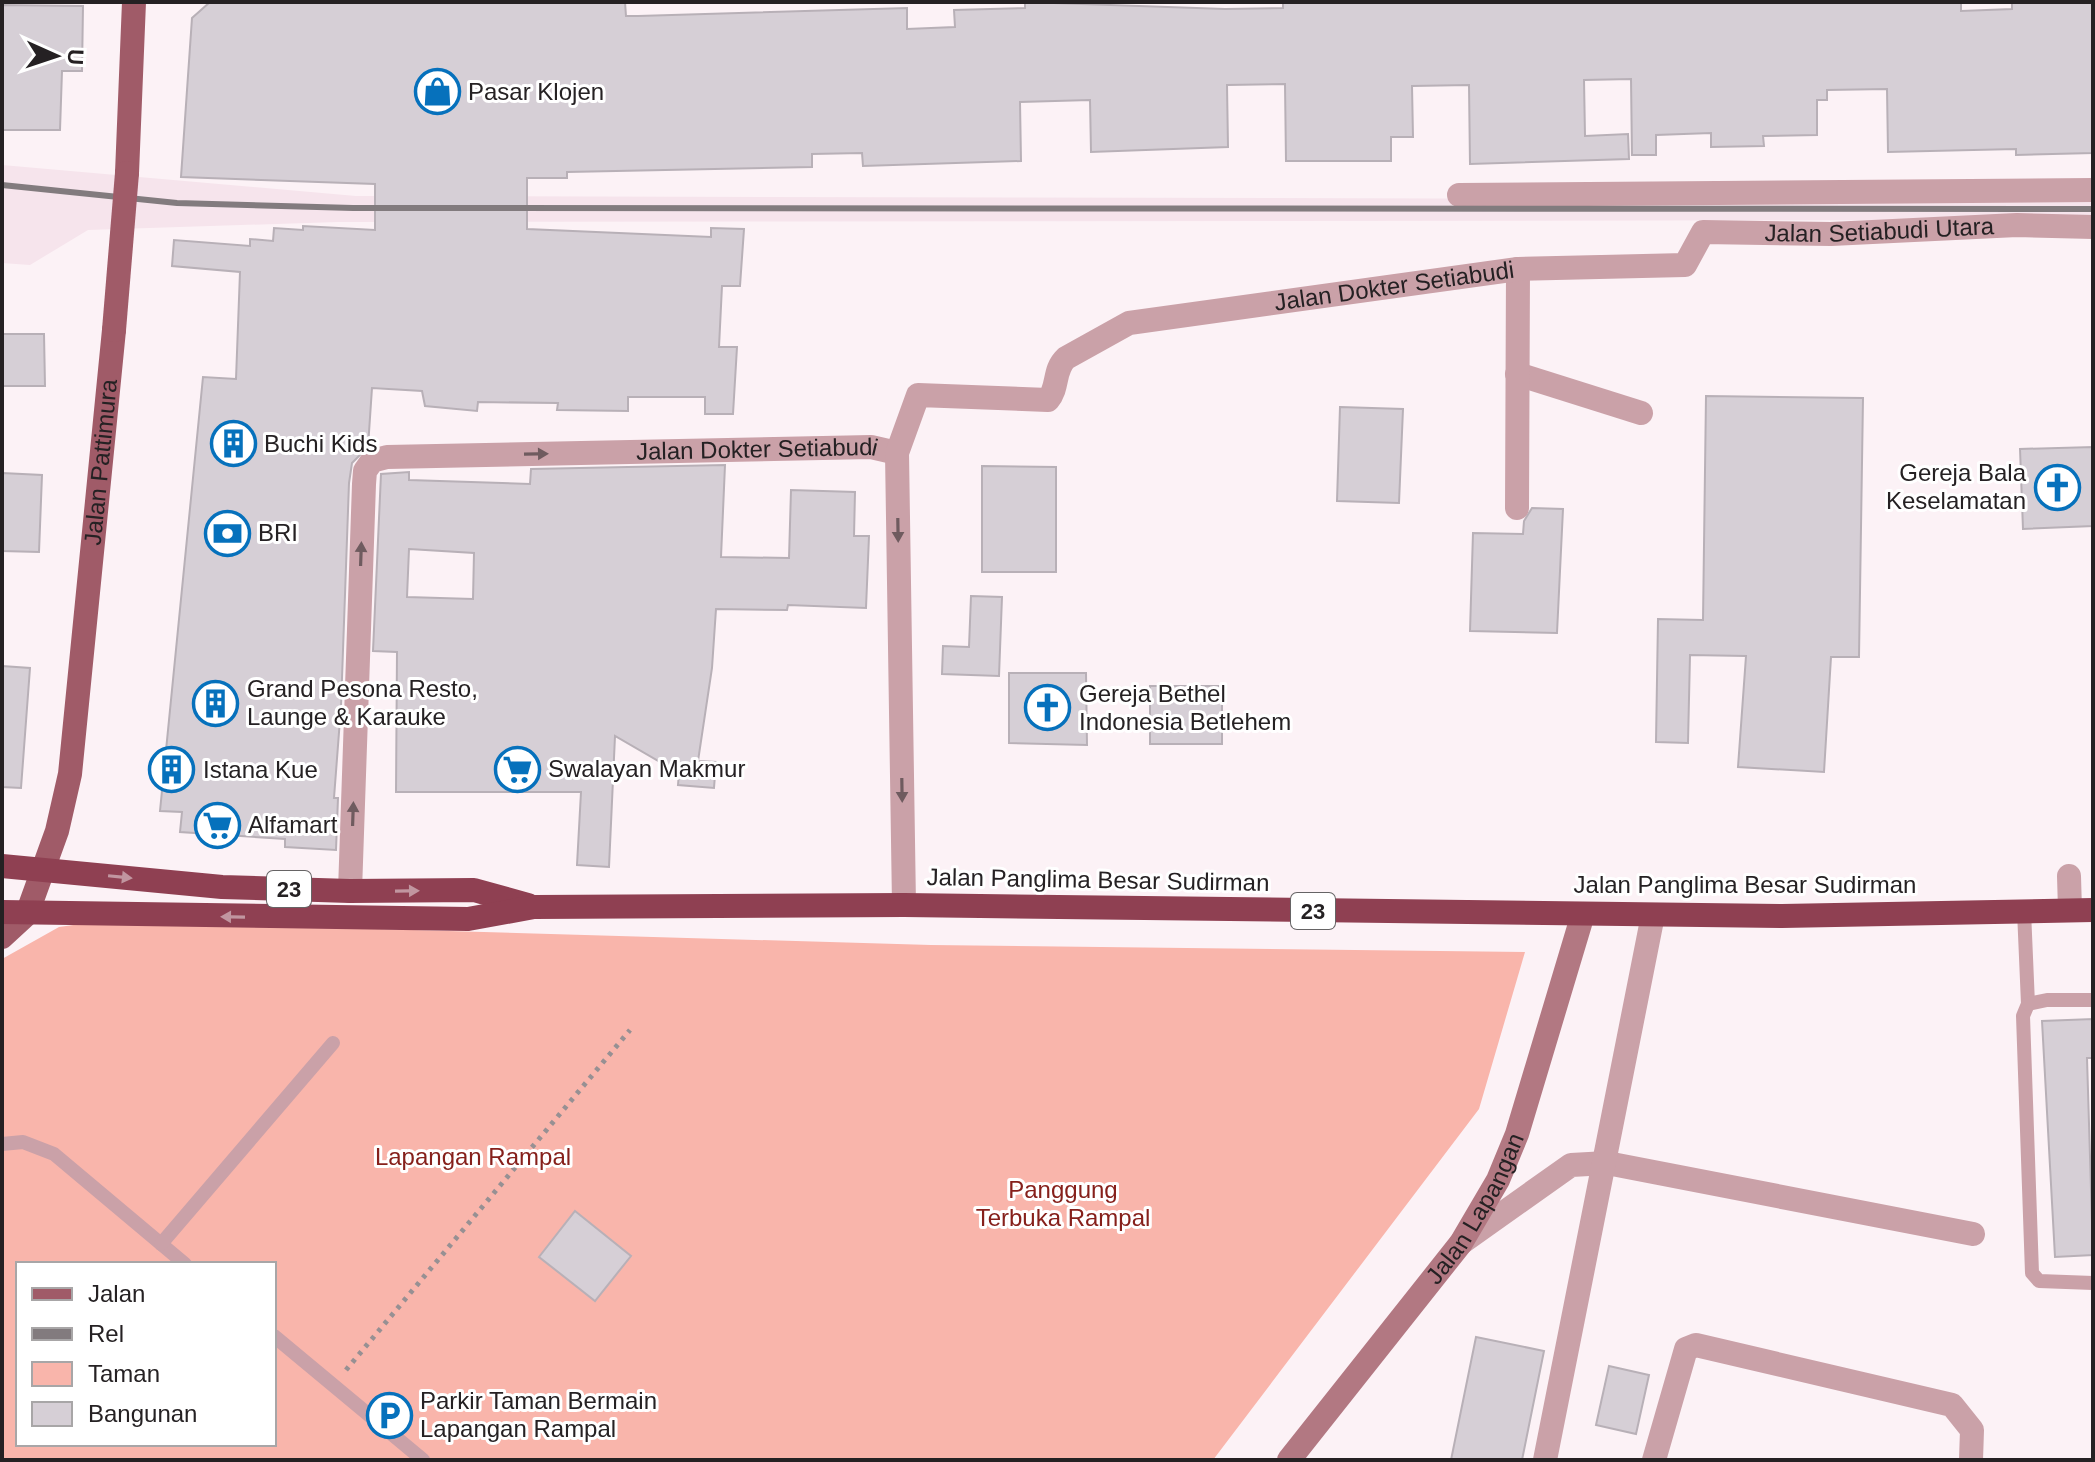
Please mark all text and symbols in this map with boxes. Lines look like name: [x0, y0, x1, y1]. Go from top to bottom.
north arrow: [16, 16, 96, 96]
text: U: [63, 48, 88, 66]
shop icon: Pasar Klojen: [413, 68, 461, 116]
place label: Pasar Klojen: [468, 78, 604, 105]
street label: Jalan Setiabudi Utara: [1764, 212, 1995, 247]
street label: Jalan Dokter Setiabudi: [1273, 256, 1516, 316]
street label: Jalan Pattimura: [79, 377, 122, 547]
building icon: Buchi Kids: [209, 420, 257, 468]
place label: Buchi Kids: [264, 430, 377, 457]
street label: Jalan Dokter Setiabudi: [636, 433, 881, 465]
one-way arrow: [524, 448, 549, 461]
place label: Gereja Bala Keselamatan: [1886, 459, 2027, 514]
church icon: Gereja Bala Keselamatan: [2033, 463, 2081, 511]
bank icon: BRI: [203, 509, 251, 557]
one-way arrow: [892, 518, 904, 543]
place label: BRI: [258, 519, 298, 546]
one-way arrow: [355, 541, 368, 566]
place label: Grand Pesona Resto, Launge & Karauke: [247, 675, 478, 730]
building icon: Grand Pesona Resto, Launge & Karauke: [192, 679, 240, 727]
place label: Gereja Bethel Indonesia Betlehem: [1079, 680, 1291, 735]
church icon: Gereja Bethel Indonesia Betlehem: [1024, 684, 1072, 732]
supermarket icon: Swalayan Makmur: [493, 745, 541, 793]
building icon: Istana Kue: [148, 746, 196, 794]
place label: Swalayan Makmur: [548, 755, 745, 782]
place label: Istana Kue: [203, 756, 318, 783]
one-way arrow: [896, 778, 908, 803]
supermarket icon: Alfamart: [193, 801, 241, 849]
one-way arrow: [347, 801, 360, 826]
place label: Alfamart: [248, 811, 338, 838]
street label: Jalan Panglima Besar Sudirman: [926, 863, 1270, 896]
one-way arrow: [108, 871, 133, 884]
road number: 23: [267, 871, 311, 907]
street label: Jalan Panglima Besar Sudirman: [1574, 871, 1916, 898]
one-way arrow: [395, 885, 420, 897]
road number: 23: [1291, 893, 1335, 929]
one-way arrow: [220, 911, 245, 923]
street label: Jalan Lapangan: [1420, 1129, 1529, 1289]
park label: Lapangan Rampal: [375, 1143, 571, 1170]
park label: Panggung Terbuka Rampal: [976, 1176, 1150, 1231]
legend: [16, 1262, 276, 1446]
text: Jalan: [88, 1280, 145, 1307]
text: Rel: [88, 1320, 124, 1347]
text: Taman: [88, 1360, 160, 1387]
place label: Parkir Taman Bermain Lapangan Rampal: [420, 1387, 657, 1442]
parking icon: Parkir Taman Bermain Lapangan Rampal: [365, 1391, 413, 1439]
text: Bangunan: [88, 1400, 197, 1427]

